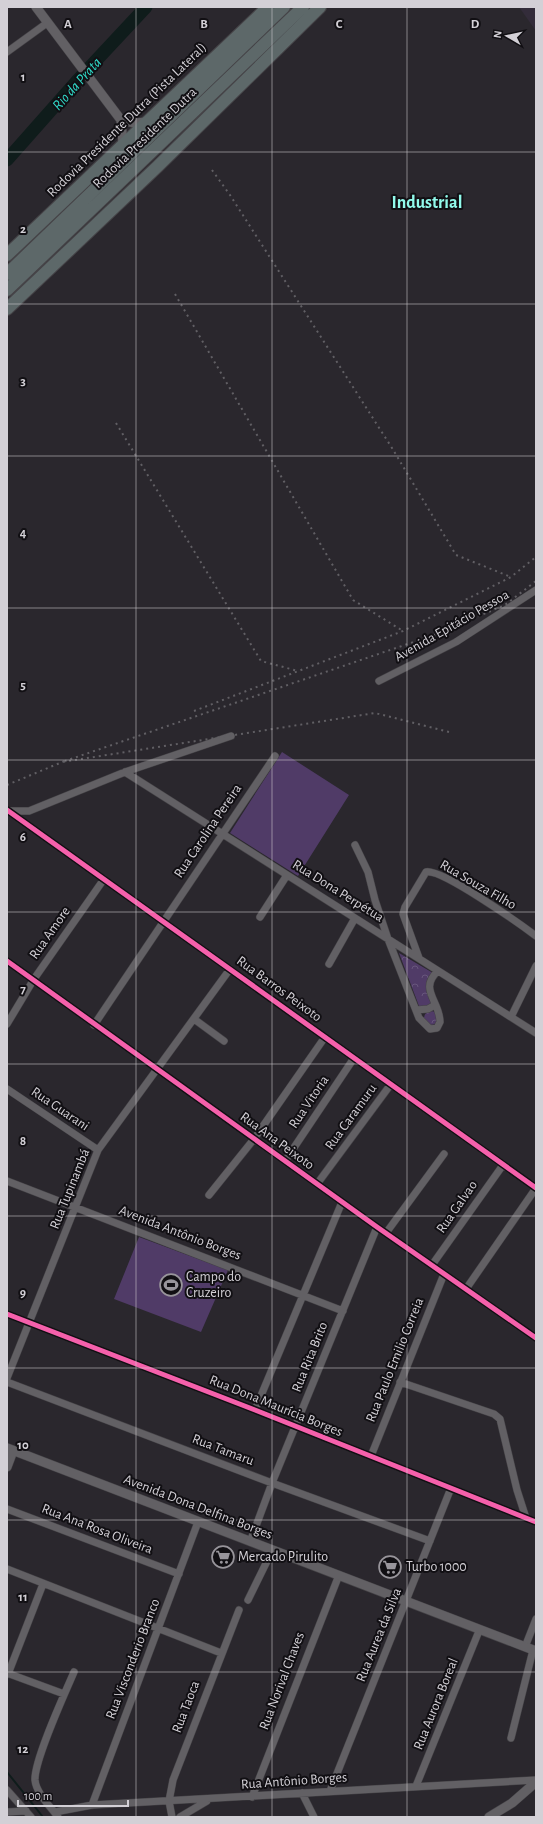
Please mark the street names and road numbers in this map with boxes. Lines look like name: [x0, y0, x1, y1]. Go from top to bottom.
street label: Rodovia Presidente Dutra (Pista Lateral): [44, 39, 210, 201]
street label: Rodovia Presidente Dutra: [89, 84, 201, 192]
street label: Avenida Epitácio Pessoa: [392, 587, 512, 664]
street label: Rua Carolina Pereira: [172, 781, 245, 880]
street label: Rua Dona Perpétua: [290, 857, 386, 925]
street label: Rua Souza Filho: [438, 858, 519, 912]
street label: Rua Amore: [27, 904, 73, 962]
street label: Rua Barros Peixoto: [234, 954, 324, 1024]
street label: Rua Vitoria: [286, 1073, 332, 1131]
street label: Rua Caramuru: [323, 1081, 379, 1153]
street label: Rua Guarani: [29, 1085, 91, 1133]
street label: Rua Ana Peixoto: [237, 1110, 317, 1173]
street label: Rua Tupinambá: [48, 1146, 93, 1231]
street label: Rua Galvao: [434, 1178, 480, 1236]
street label: Avenida Antônio Borges: [117, 1203, 243, 1263]
street label: Rua Paulo Emilio Correia: [364, 1295, 427, 1424]
street label: Rua Rita Brito: [290, 1320, 330, 1394]
street label: Rua Dona Maurícia Borges: [207, 1373, 345, 1439]
street label: Rua Tamaru: [190, 1432, 256, 1468]
street label: Avenida Dona Delfina Borges: [122, 1472, 274, 1542]
street label: Rua Ana Rosa Oliveira: [40, 1501, 155, 1557]
street label: Rua Aurea da Silva: [354, 1586, 404, 1684]
street label: Rua Visconderio Branco: [104, 1597, 162, 1721]
street label: Rua Norival Chaves: [257, 1630, 307, 1732]
street label: Rua Aurora Boreal: [411, 1656, 461, 1752]
street label: Rua Taoca: [170, 1679, 202, 1735]
street label: Rua Antônio Borges: [240, 1770, 348, 1792]

